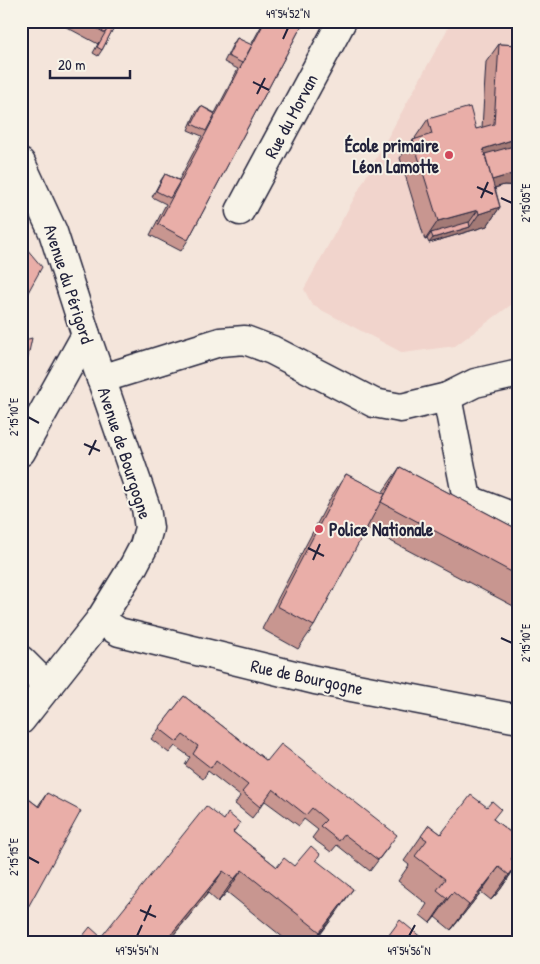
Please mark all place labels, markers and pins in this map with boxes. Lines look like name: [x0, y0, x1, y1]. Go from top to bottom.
place label: École primaire Léon Lamotte: [345, 133, 440, 179]
marker: École primaire Léon Lamotte: [443, 149, 455, 161]
place label: Police Nationale: [329, 517, 434, 542]
marker: Police Nationale: [313, 523, 325, 535]

